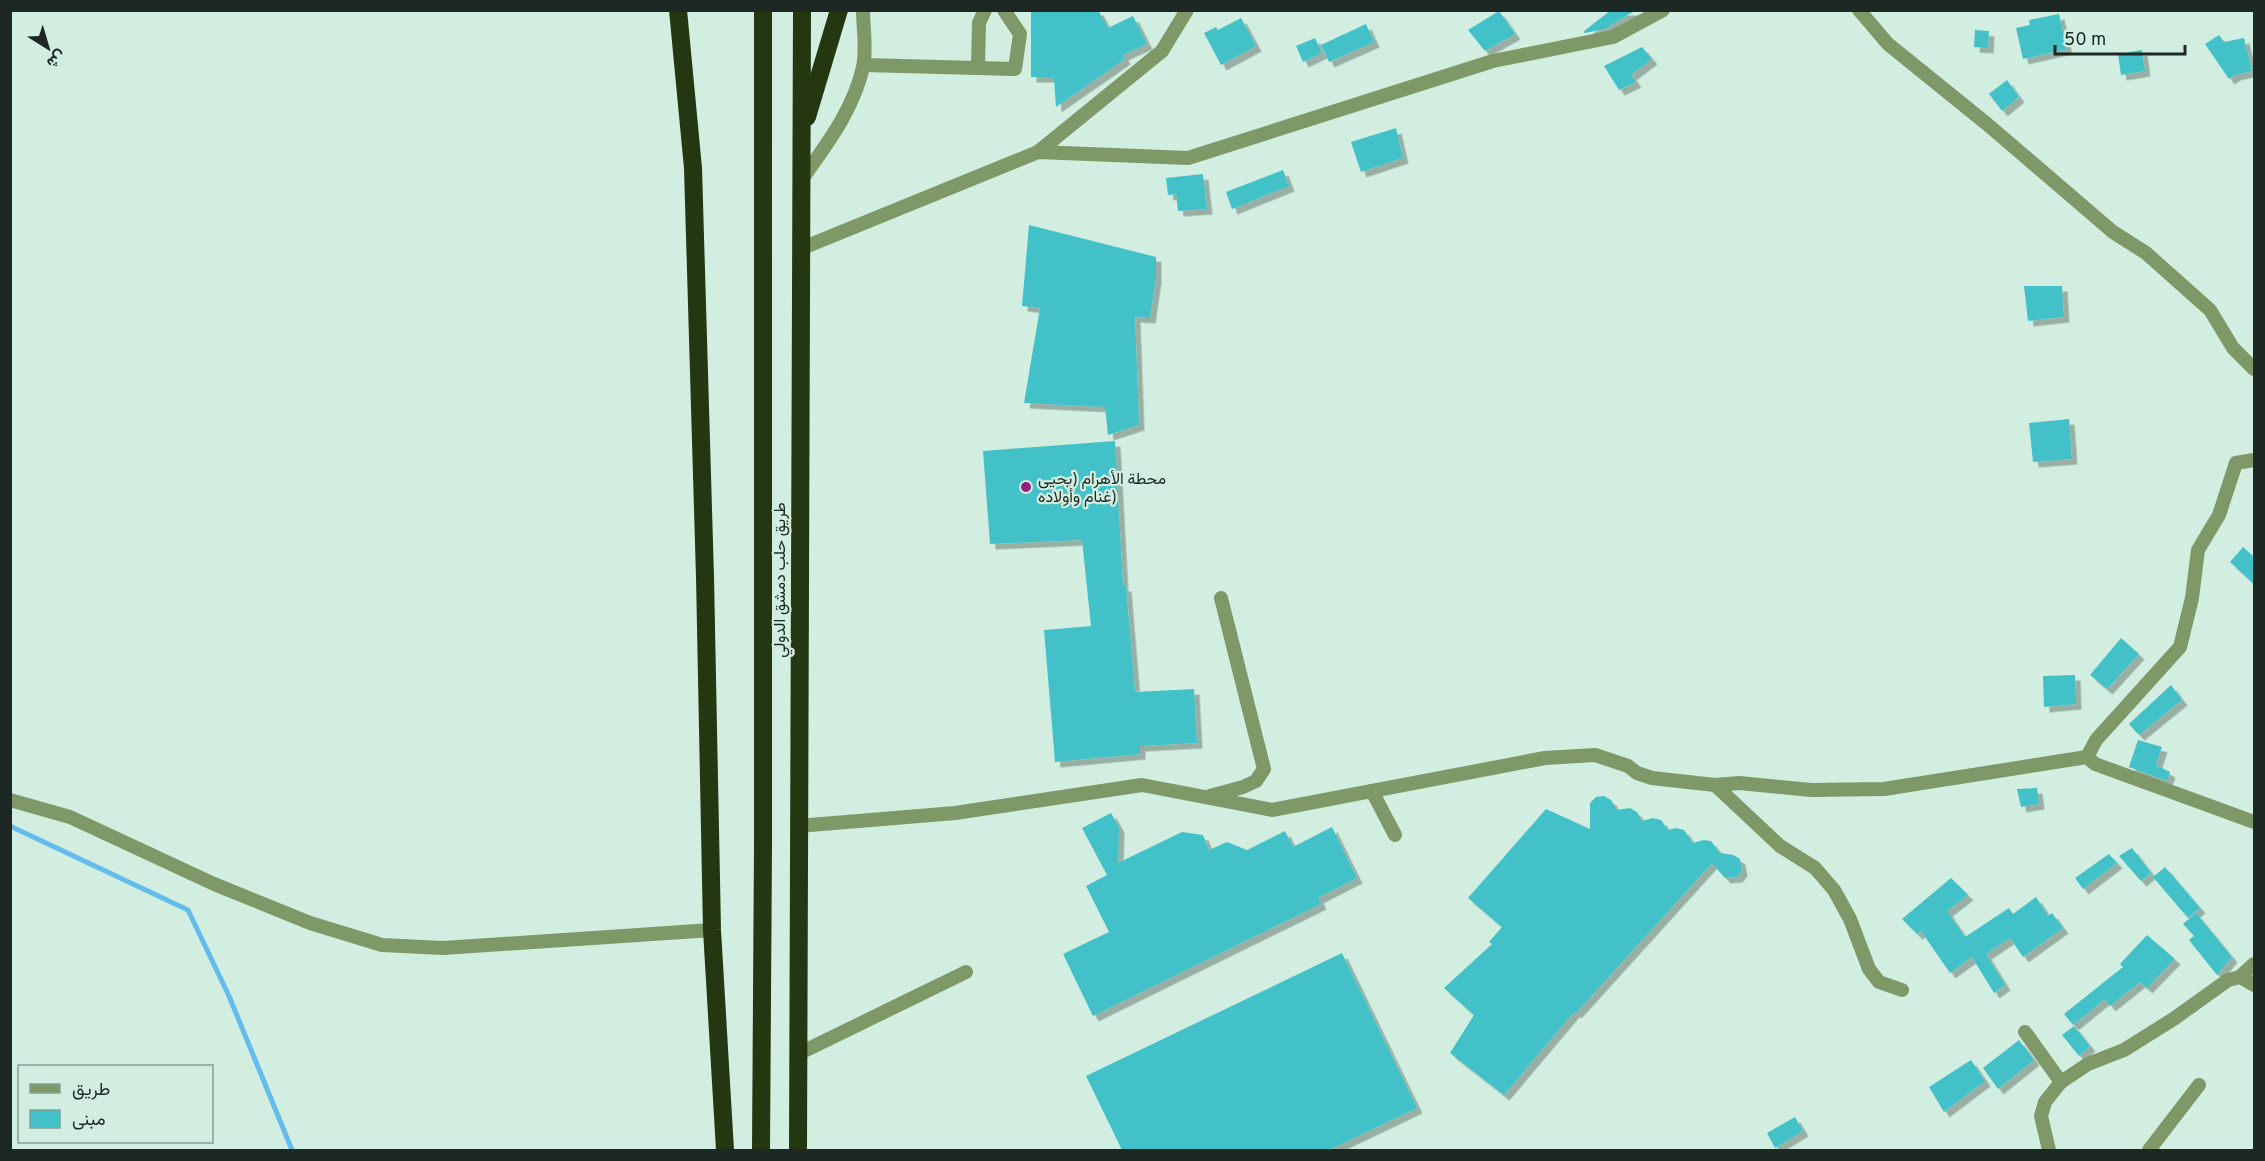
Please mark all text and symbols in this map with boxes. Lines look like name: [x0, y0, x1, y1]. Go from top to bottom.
north arrow: [18, 18, 78, 78]
scale bar: [2055, 18, 2186, 56]
text: 50 m: [2064, 29, 2106, 52]
text: ش: [42, 45, 70, 72]
place label: محطة الأهرام (يحيى غنام وأولاده): [1038, 470, 1166, 508]
marker: محطة الأهرام (يحيى غنام وأولاده): [1019, 480, 1033, 494]
street label: طريق حلب دمشق الدولي: [771, 502, 793, 658]
legend: [18, 1065, 213, 1143]
text: طريق: [72, 1079, 110, 1102]
text: مبنى: [72, 1109, 106, 1132]

